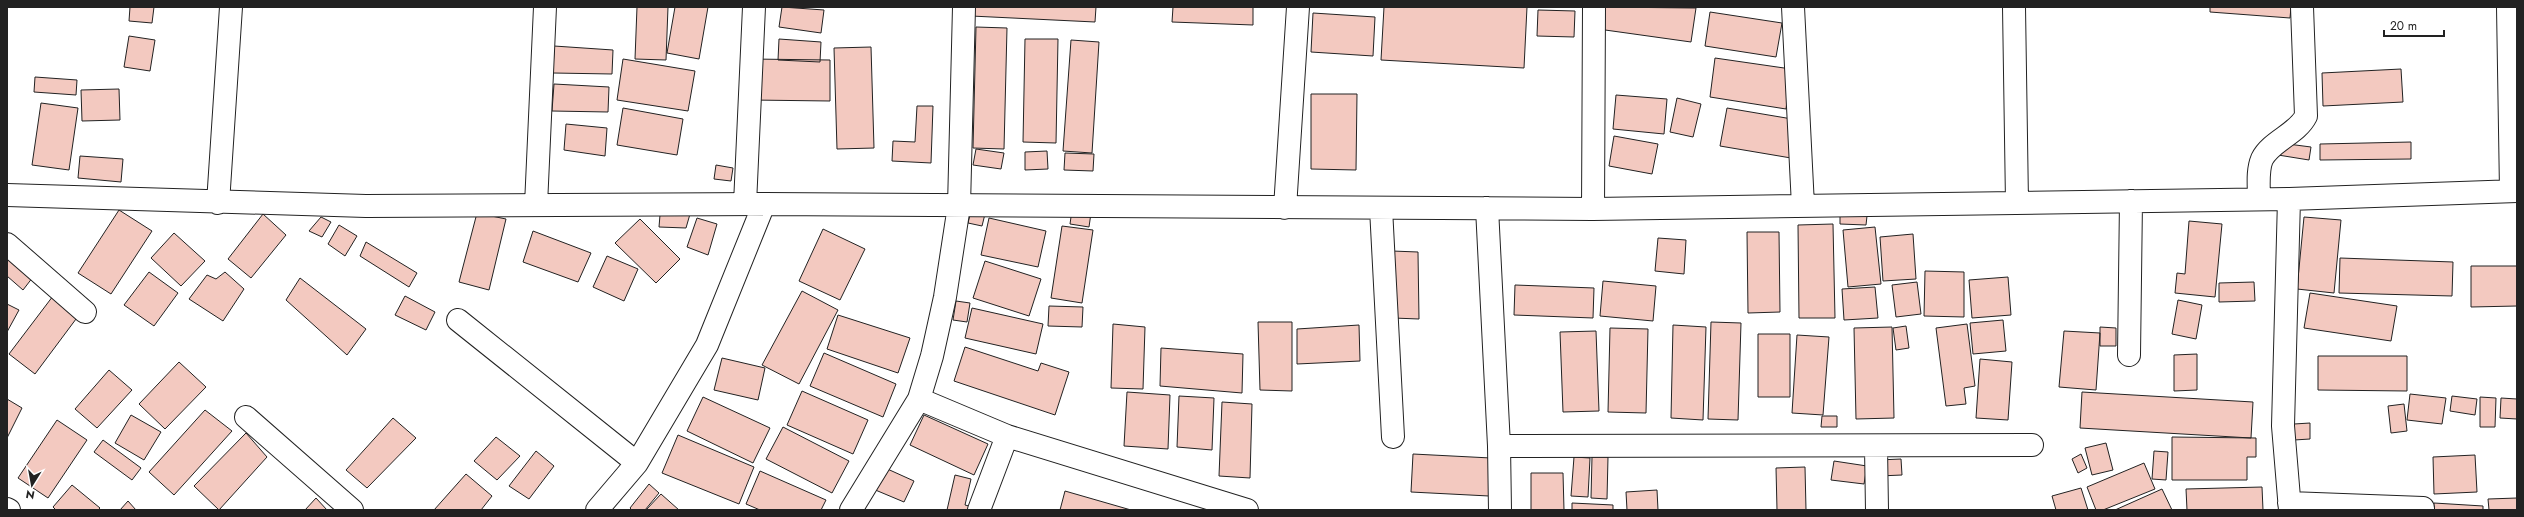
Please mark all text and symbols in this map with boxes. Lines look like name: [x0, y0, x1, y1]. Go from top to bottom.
scale bar: [2384, 12, 2444, 38]
text: 20 m: [2390, 17, 2417, 35]
north arrow: [12, 465, 52, 505]
text: N: [24, 486, 36, 504]

